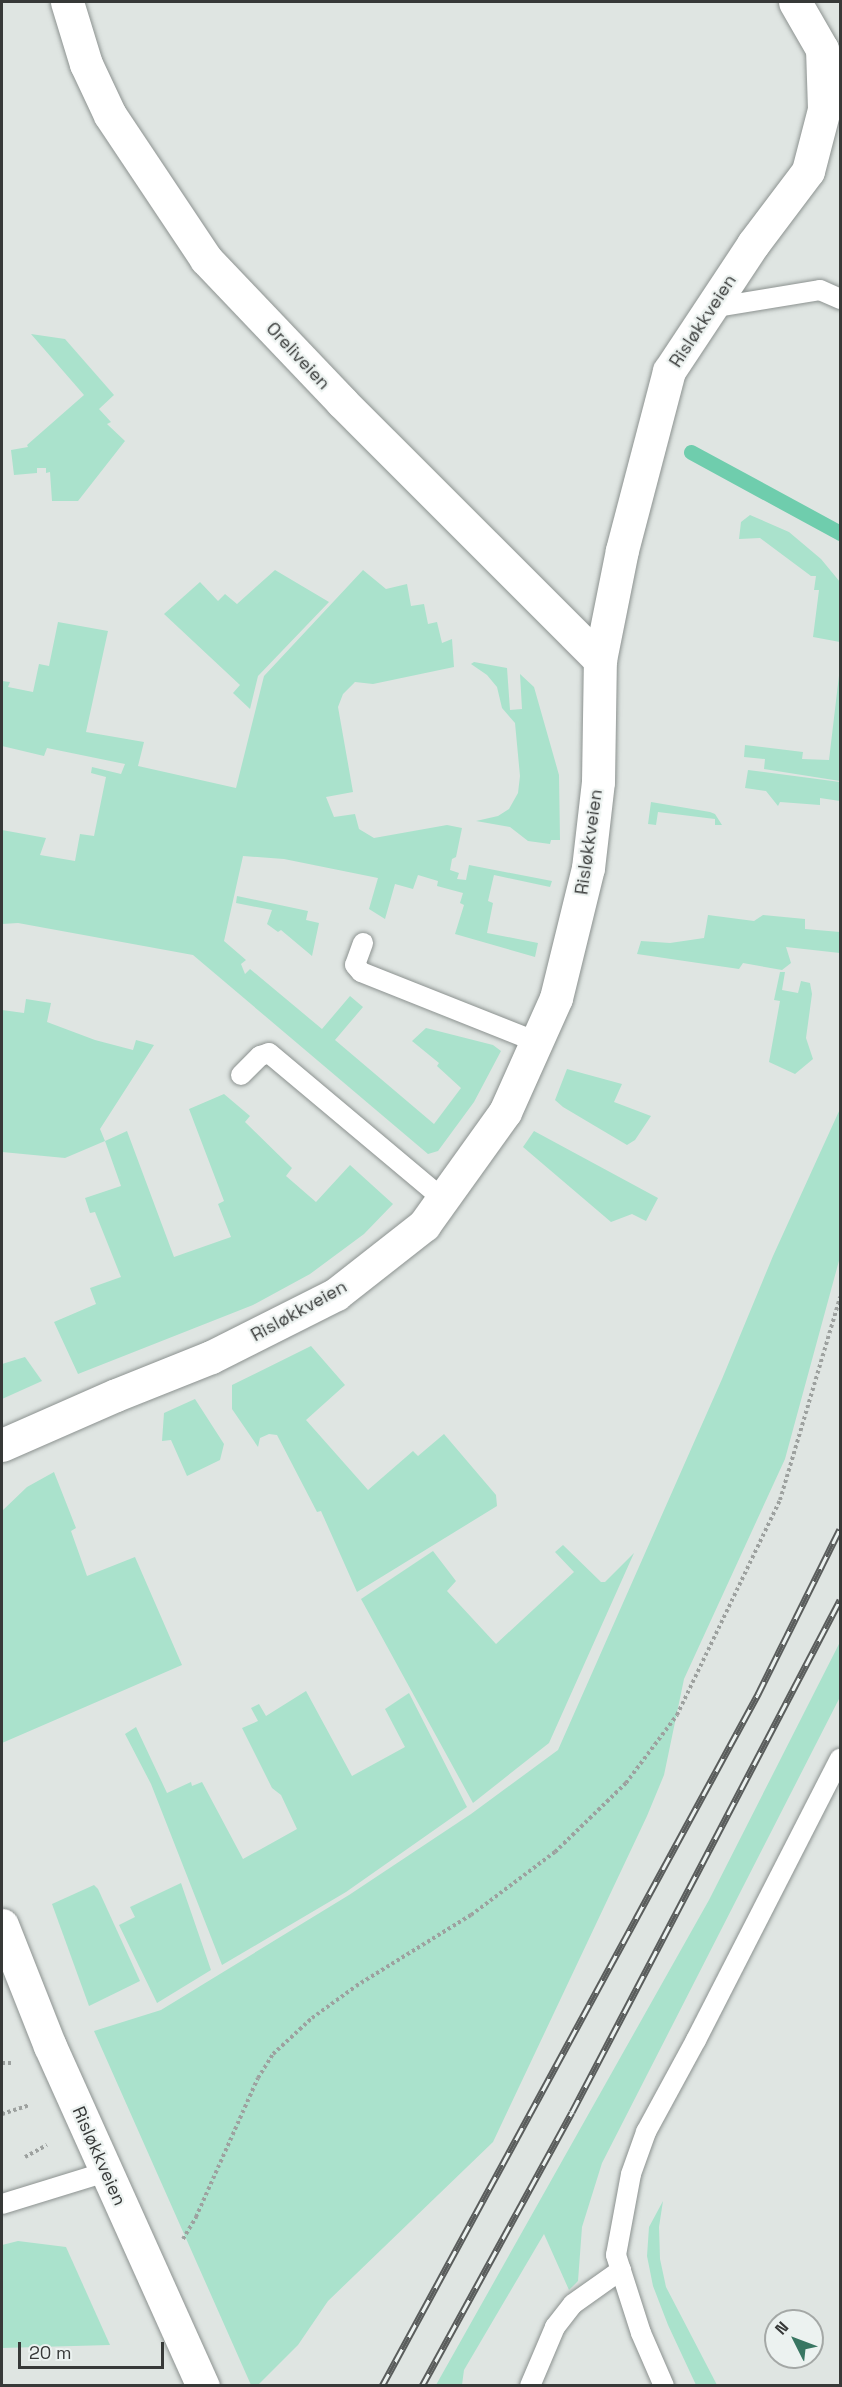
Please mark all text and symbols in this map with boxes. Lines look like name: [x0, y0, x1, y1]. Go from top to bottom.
street label: Risløkkveien: [665, 271, 741, 371]
street label: Oreliveien: [261, 318, 335, 394]
street label: Risløkkveien: [571, 788, 607, 896]
street label: Risløkkveien: [247, 1276, 351, 1346]
street label: Risløkkveien: [68, 2103, 130, 2209]
north arrow: [764, 2309, 824, 2369]
text: N: [770, 2317, 793, 2339]
scale bar: [21, 2330, 166, 2368]
text: 20 m: [29, 2341, 72, 2364]

